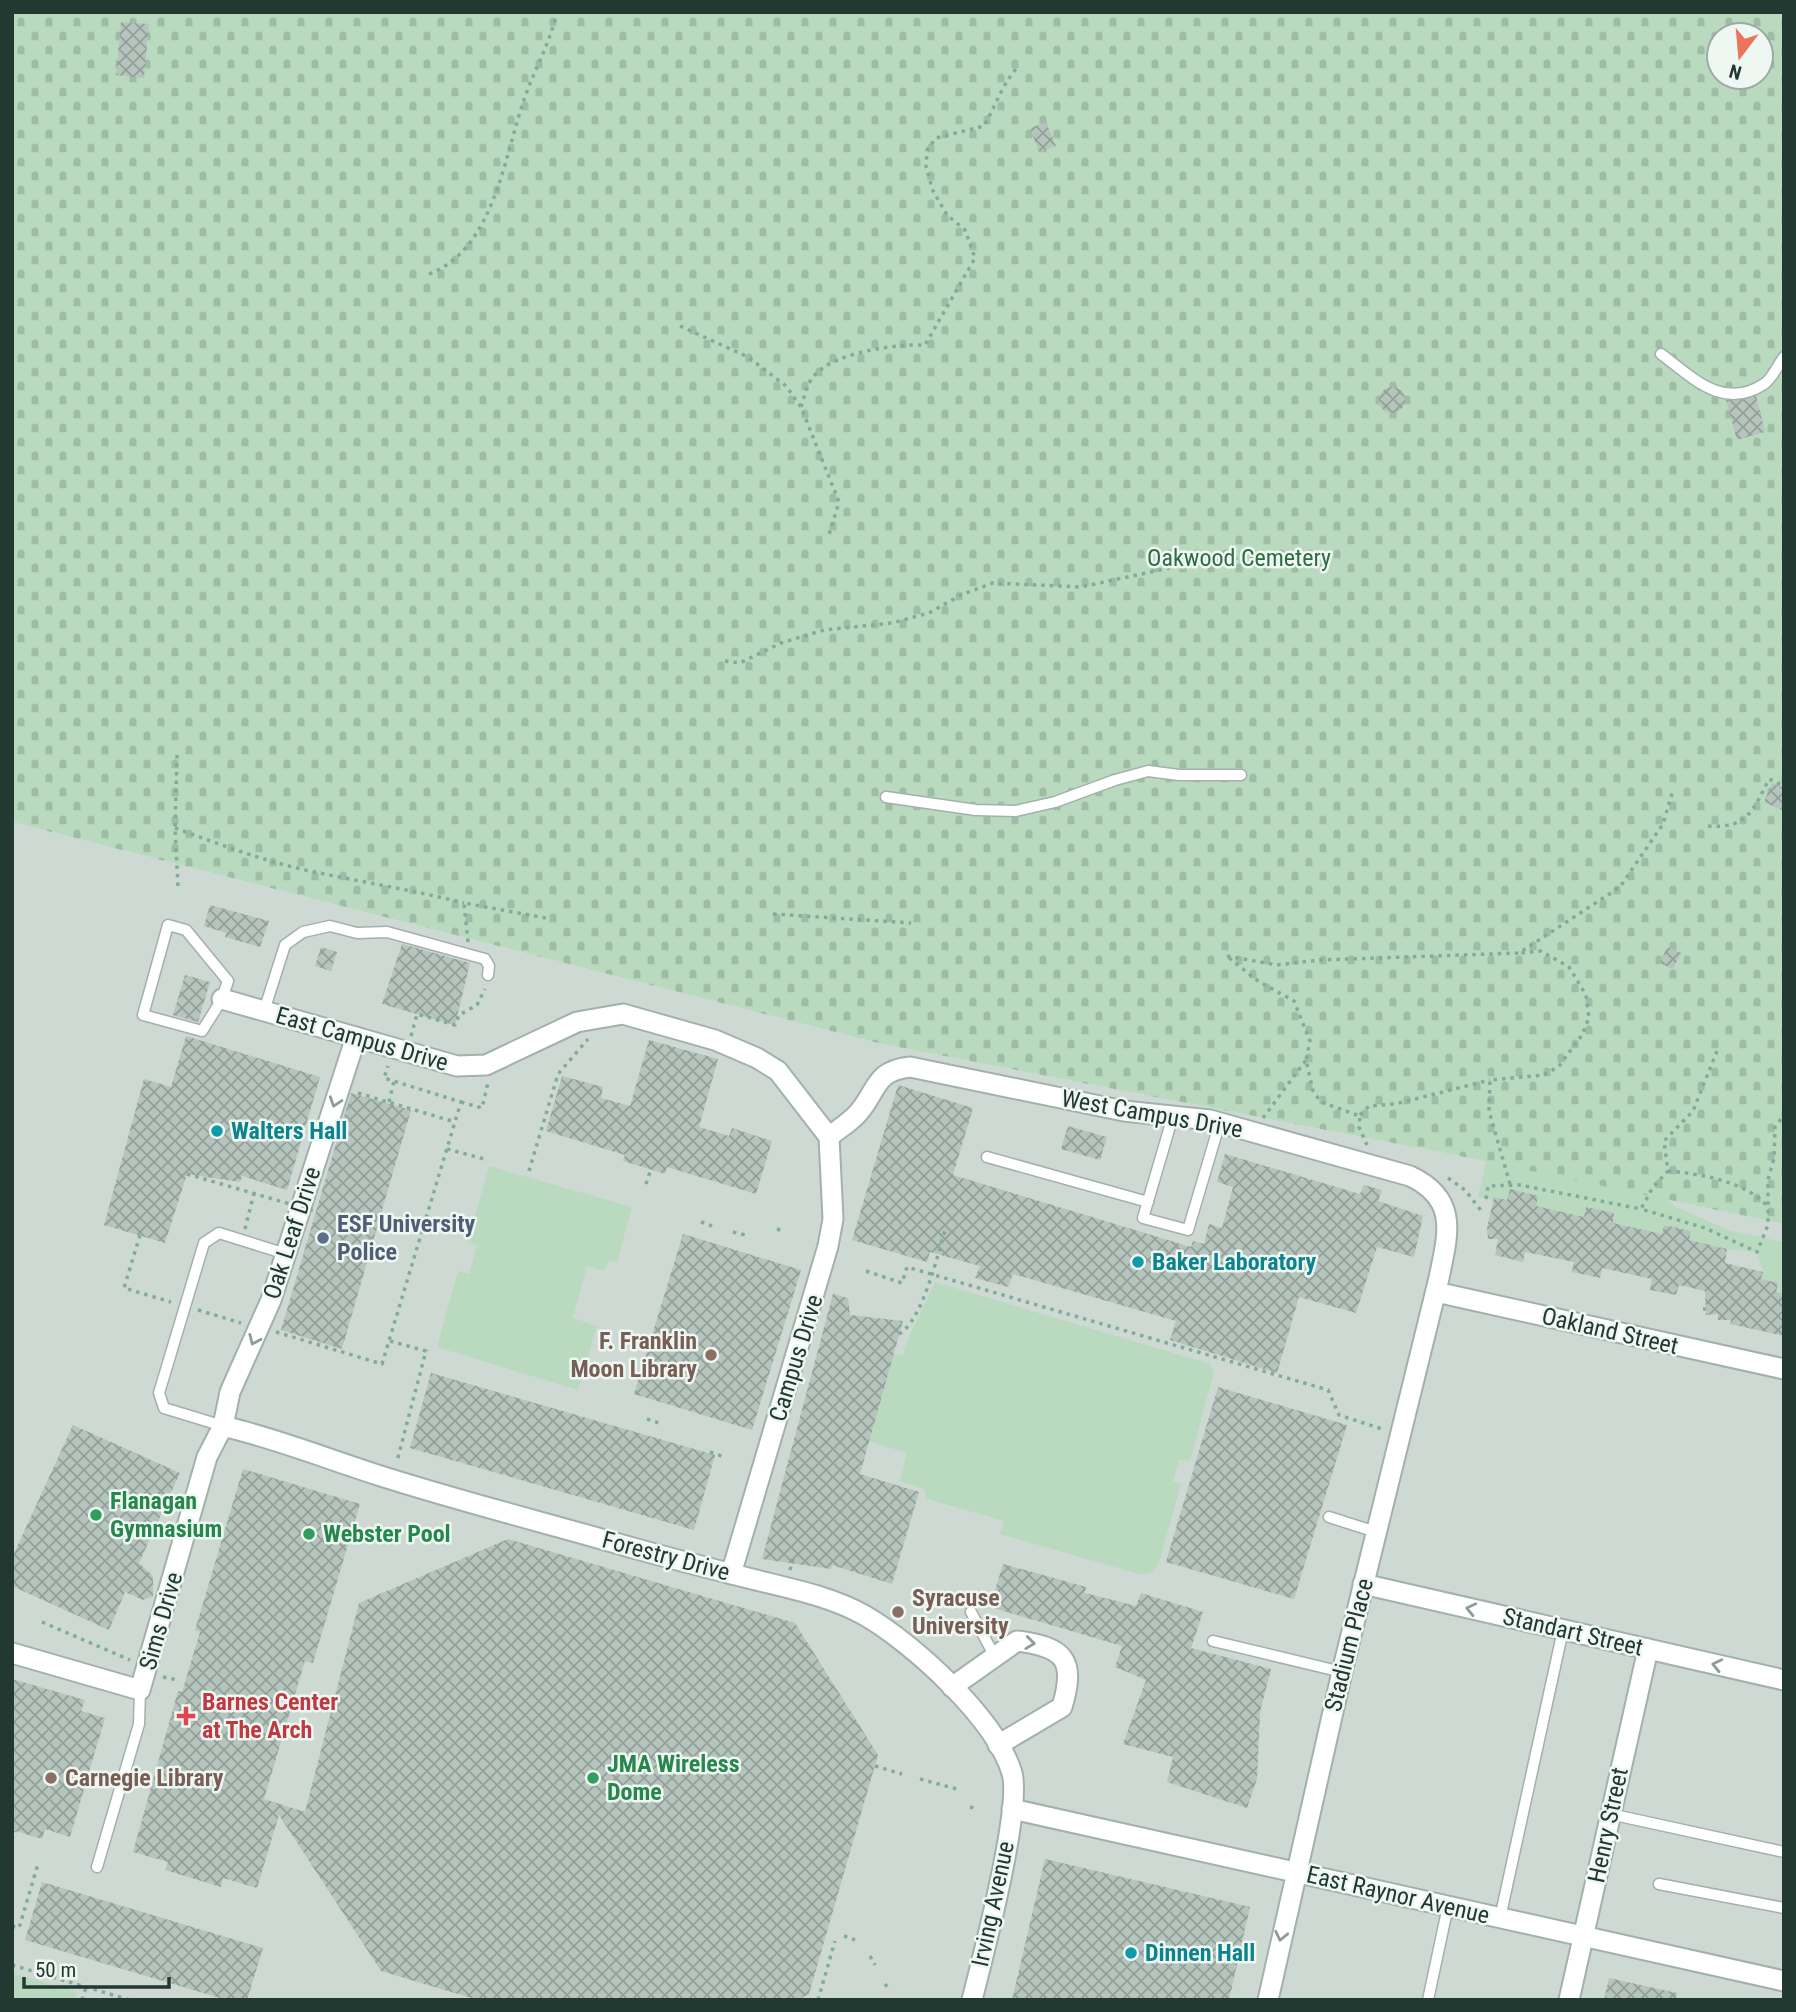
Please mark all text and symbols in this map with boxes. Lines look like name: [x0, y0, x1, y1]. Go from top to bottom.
north arrow: [1705, 21, 1775, 91]
text: N: [1727, 59, 1744, 85]
park label: Oakwood Cemetery: [1147, 544, 1331, 572]
street label: East Campus Drive: [273, 1001, 451, 1077]
street label: West Campus Drive: [1059, 1084, 1245, 1144]
one-way arrow: [329, 1095, 343, 1107]
place label: Walters Hall: [231, 1117, 347, 1145]
marker: Walters Hall: [209, 1123, 225, 1139]
street label: Oak Leaf Drive: [257, 1163, 327, 1303]
place label: ESF University Police: [337, 1210, 476, 1266]
marker: ESF University Police: [315, 1230, 331, 1246]
place label: Baker Laboratory: [1152, 1248, 1317, 1276]
marker: Baker Laboratory: [1130, 1254, 1146, 1270]
street label: Campus Drive: [763, 1291, 829, 1425]
street label: Oakland Street: [1539, 1302, 1681, 1360]
place label: F. Franklin Moon Library: [570, 1327, 697, 1383]
one-way arrow: [248, 1333, 262, 1345]
marker: F. Franklin Moon Library: [703, 1347, 719, 1363]
place label: Flanagan Gymnasium: [110, 1487, 222, 1543]
marker: Flanagan Gymnasium: [88, 1507, 104, 1523]
place label: Webster Pool: [323, 1520, 451, 1548]
marker: Webster Pool: [301, 1526, 317, 1542]
street label: Forestry Drive: [599, 1526, 733, 1586]
street label: Sims Drive: [134, 1569, 188, 1673]
street label: Stadium Place: [1319, 1575, 1379, 1715]
place label: Syracuse University: [912, 1584, 1009, 1640]
street label: Standart Street: [1500, 1602, 1646, 1662]
one-way arrow: [1466, 1603, 1478, 1617]
marker: Syracuse University: [890, 1604, 906, 1620]
one-way arrow: [1025, 1635, 1036, 1650]
one-way arrow: [1711, 1659, 1723, 1673]
place label: Barnes Center at The Arch: [202, 1688, 338, 1744]
marker: Barnes Center at The Arch: [176, 1706, 196, 1726]
place label: JMA Wireless Dome: [607, 1750, 740, 1806]
place label: Carnegie Library: [65, 1764, 224, 1792]
street label: Henry Street: [1582, 1765, 1634, 1885]
marker: Carnegie Library: [43, 1770, 59, 1786]
marker: JMA Wireless Dome: [585, 1770, 601, 1786]
street label: Irving Avenue: [966, 1839, 1020, 1969]
street label: East Raynor Avenue: [1304, 1860, 1492, 1930]
one-way arrow: [1275, 1930, 1290, 1942]
place label: Dinnen Hall: [1145, 1939, 1255, 1967]
marker: Dinnen Hall: [1123, 1945, 1139, 1961]
scale bar: [24, 1946, 170, 1990]
text: 50 m: [35, 1958, 76, 1982]

